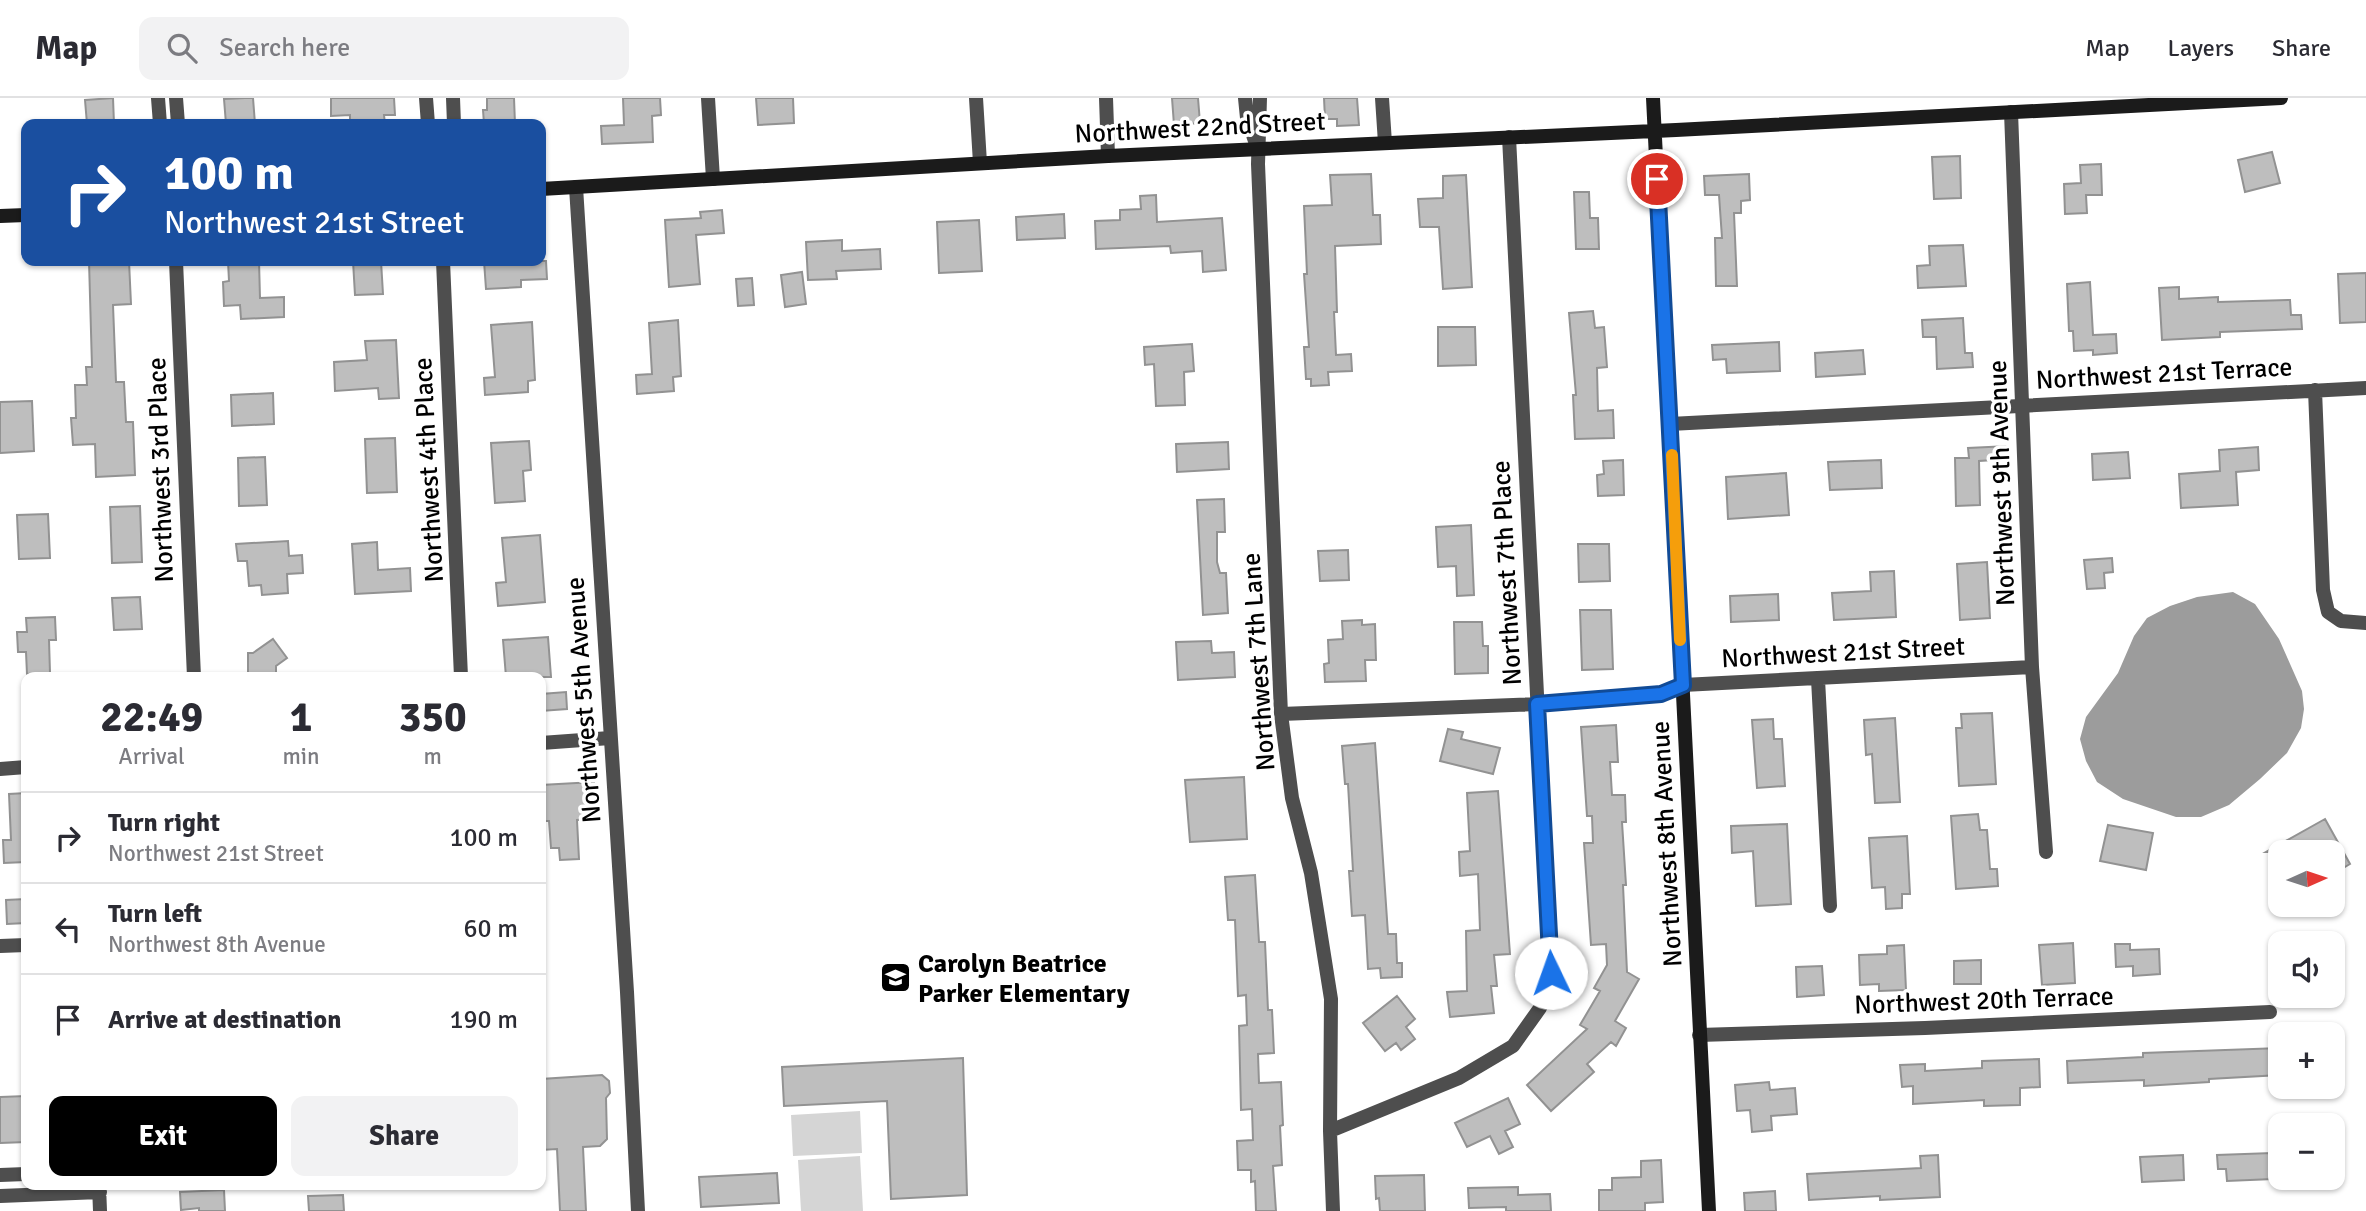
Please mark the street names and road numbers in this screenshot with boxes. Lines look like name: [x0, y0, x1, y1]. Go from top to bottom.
street label: Northwest 22nd Street: [1074, 105, 1326, 151]
street label: Northwest 21st Terrace: [2035, 351, 2293, 397]
street label: Northwest 3rd Place: [141, 357, 181, 583]
street label: Northwest 4th Place: [407, 357, 451, 583]
street label: Northwest 9th Avenue: [1982, 359, 2022, 607]
street label: Northwest 7th Place: [1485, 460, 1529, 686]
street label: Northwest 7th Lane: [1235, 552, 1283, 772]
street label: Northwest 5th Avenue: [559, 576, 609, 824]
street label: Northwest 21st Street: [1720, 631, 1966, 675]
street label: Northwest 8th Avenue: [1645, 720, 1689, 968]
street label: Northwest 20th Terrace: [1854, 980, 2114, 1022]

